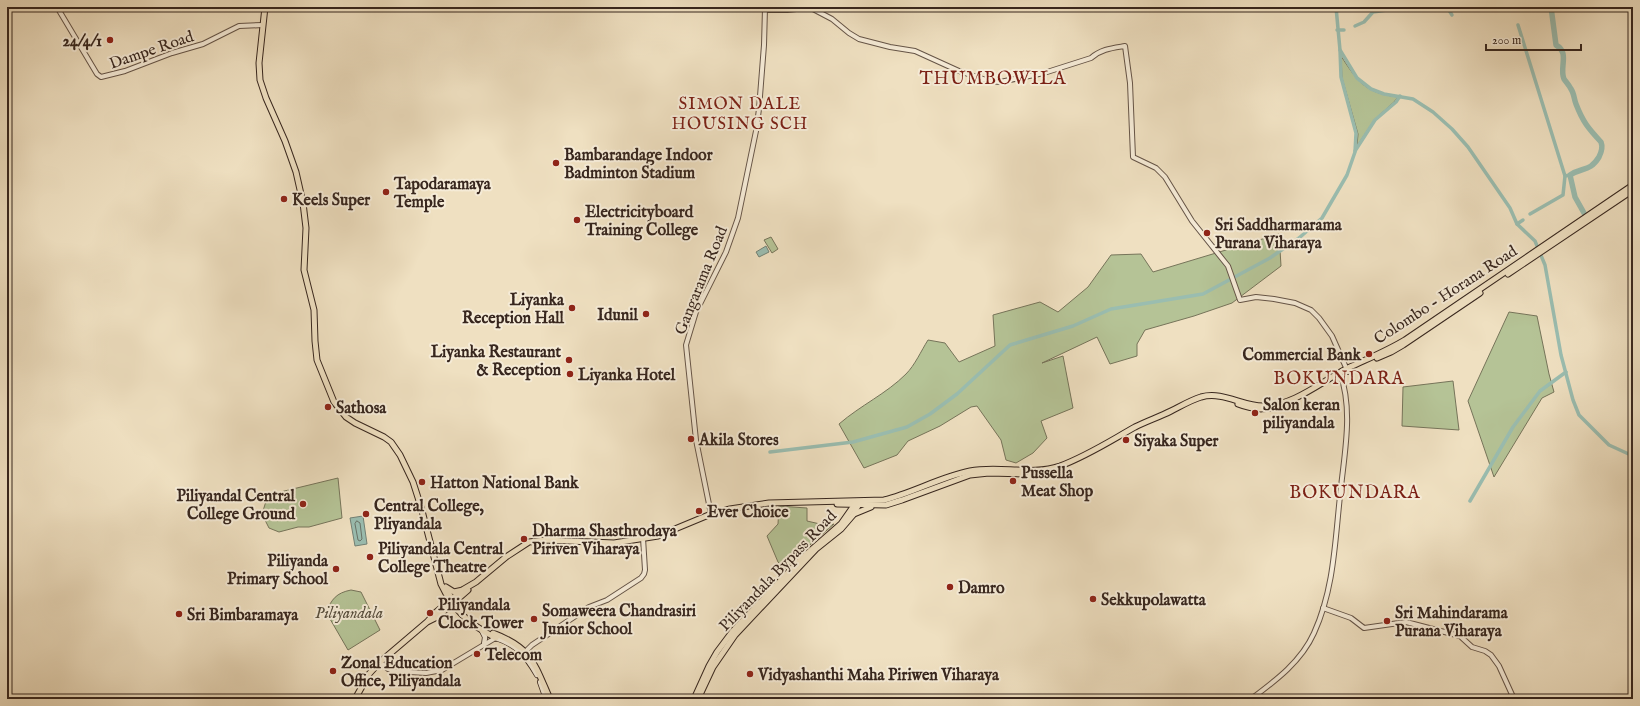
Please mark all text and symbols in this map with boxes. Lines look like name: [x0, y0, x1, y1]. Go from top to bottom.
scale bar: [1486, 26, 1581, 52]
street label: Dampe Road: [107, 27, 197, 75]
place label: 24/4/1: [63, 32, 102, 52]
text: 200 m: [1492, 33, 1521, 48]
marker: 24/4/1: [105, 35, 115, 45]
district label: THUMBOWILA: [919, 68, 1067, 91]
district label: SIMON DALE HOUSING SCH: [672, 94, 808, 135]
place label: Bambarandage Indoor Badminton Stadium: [564, 146, 713, 184]
marker: Bambarandage Indoor Badminton Stadium: [551, 158, 561, 168]
place label: Tapodaramaya Temple: [393, 175, 492, 213]
marker: Tapodaramaya Temple: [381, 187, 391, 197]
place label: Keels Super: [292, 191, 370, 211]
marker: Keels Super: [279, 194, 289, 204]
place label: Electricityboard Training College: [584, 203, 699, 241]
marker: Electricityboard Training College: [572, 215, 582, 225]
place label: Sri Saddharmarama Purana Viharaya: [1215, 216, 1343, 254]
street label: Gangarama Road: [671, 223, 733, 338]
marker: Sri Saddharmarama Purana Viharaya: [1202, 228, 1212, 238]
street label: Colombo - Horana Road: [1371, 242, 1522, 349]
place label: Liyanka Reception Hall: [462, 291, 565, 329]
marker: Liyanka Reception Hall: [567, 303, 577, 313]
place label: Idunil: [597, 306, 639, 326]
marker: Idunil: [641, 309, 651, 319]
place label: Liyanka Restaurant & Reception: [431, 343, 562, 381]
place label: Commercial Bank: [1243, 346, 1361, 366]
marker: Commercial Bank: [1364, 349, 1374, 359]
marker: Liyanka Restaurant & Reception: [564, 355, 574, 365]
place label: Liyanka Hotel: [578, 366, 676, 386]
district label: BOKUNDARA: [1273, 368, 1405, 391]
marker: Liyanka Hotel: [565, 369, 575, 379]
place label: Salon keran piliyandala: [1262, 396, 1341, 434]
place label: Sathosa: [336, 399, 387, 419]
marker: Sathosa: [323, 402, 333, 412]
marker: Salon keran piliyandala: [1250, 408, 1260, 418]
place label: Akila Stores: [698, 431, 779, 451]
place label: Siyaka Super: [1134, 432, 1219, 452]
marker: Akila Stores: [686, 434, 696, 444]
marker: Siyaka Super: [1121, 435, 1131, 445]
place label: Pussella Meat Shop: [1021, 464, 1093, 502]
place label: Hatton National Bank: [430, 474, 579, 494]
marker: Pussella Meat Shop: [1008, 476, 1018, 486]
marker: Hatton National Bank: [417, 477, 427, 487]
district label: BOKUNDARA: [1289, 482, 1421, 505]
place label: Piliyandal Central College Ground: [176, 487, 296, 525]
place label: Central College, Pliyandala: [374, 497, 484, 535]
marker: Piliyandal Central College Ground: [298, 499, 308, 509]
place label: Ever Choice: [707, 503, 789, 523]
marker: Ever Choice: [694, 506, 704, 516]
street label: Piliyandala Bypass Road: [715, 506, 842, 636]
marker: Central College, Pliyandala: [361, 509, 371, 519]
place label: Dharma Shasthrodaya Piriven Viharaya: [532, 522, 678, 560]
marker: Dharma Shasthrodaya Piriven Viharaya: [519, 534, 529, 544]
place label: Piliyandala Central College Theatre: [378, 540, 504, 578]
place label: Piliyanda Primary School: [227, 552, 329, 590]
marker: Piliyandala Central College Theatre: [365, 552, 375, 562]
marker: Piliyanda Primary School: [331, 564, 341, 574]
place label: Damro: [958, 579, 1005, 599]
marker: Damro: [945, 582, 955, 592]
place label: Sekkupolawatta: [1101, 591, 1207, 611]
marker: Sekkupolawatta: [1088, 594, 1098, 604]
place label: Piliyandala Clock Tower: [438, 596, 524, 634]
place label: Somaweera Chandrasiri Junior School: [540, 602, 697, 640]
park label: Piliyandala: [315, 604, 383, 624]
place label: Sri Mahindarama Purana Viharaya: [1395, 604, 1509, 642]
place label: Sri Bimbaramaya: [187, 606, 299, 626]
marker: Piliyandala Clock Tower: [425, 608, 435, 618]
marker: Sri Bimbaramaya: [174, 609, 184, 619]
marker: Somaweera Chandrasiri Junior School: [529, 614, 539, 624]
marker: Sri Mahindarama Purana Viharaya: [1382, 616, 1392, 626]
place label: Telecom: [484, 646, 543, 666]
marker: Telecom: [472, 649, 482, 659]
place label: Zonal Education Office, Piliyandala: [341, 654, 462, 692]
marker: Zonal Education Office, Piliyandala: [328, 666, 338, 676]
place label: Vidyashanthi Maha Piriwen Viharaya: [757, 666, 1000, 686]
marker: Vidyashanthi Maha Piriwen Viharaya: [745, 669, 755, 679]

